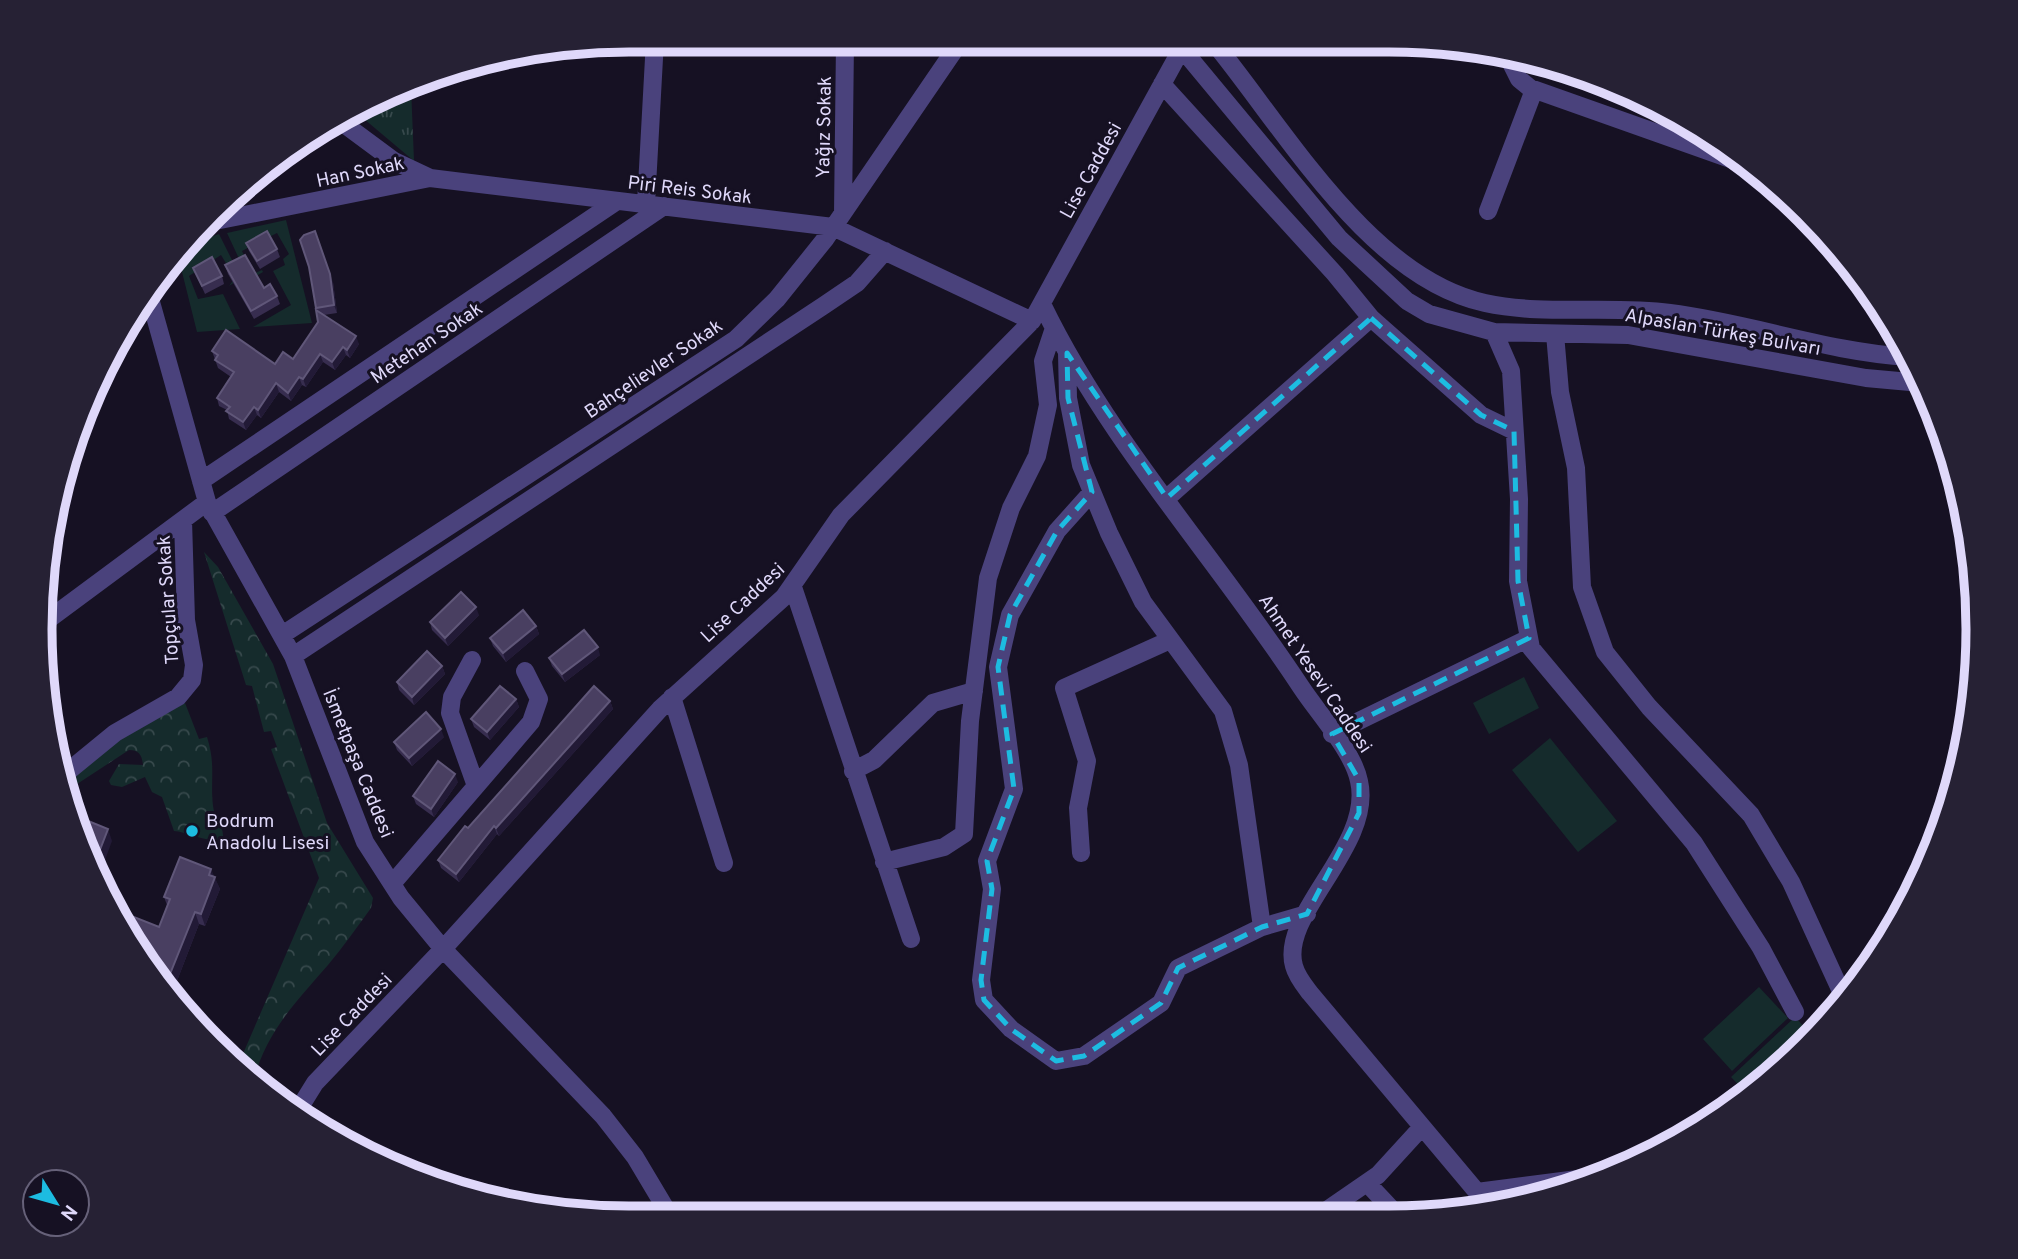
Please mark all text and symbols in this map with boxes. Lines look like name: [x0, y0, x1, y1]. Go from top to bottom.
street label: Yağız Sokak: [812, 76, 838, 178]
street label: Lise Caddesi: [1055, 119, 1128, 223]
street label: Han Sokak: [314, 152, 407, 194]
street label: Piri Reis Sokak: [626, 171, 753, 211]
street label: Metehan Sokak: [366, 297, 488, 390]
street label: Alpaslan Türkeş Bulvarı: [1623, 304, 1822, 362]
street label: Bahçelievler Sokak: [580, 315, 728, 425]
street label: Topçular Sokak: [153, 535, 185, 665]
street label: Lise Caddesi: [696, 558, 791, 649]
street label: Ahmet Yesevi Caddesi: [1252, 590, 1377, 758]
street label: İsmetpaşa Caddesi: [316, 685, 399, 842]
place label: Bodrum Anadolu Lisesi: [206, 810, 329, 856]
marker: Bodrum Anadolu Lisesi: [184, 823, 200, 839]
street label: Lise Caddesi: [307, 969, 398, 1062]
north arrow: [21, 1168, 91, 1238]
text: N: [54, 1199, 82, 1225]

